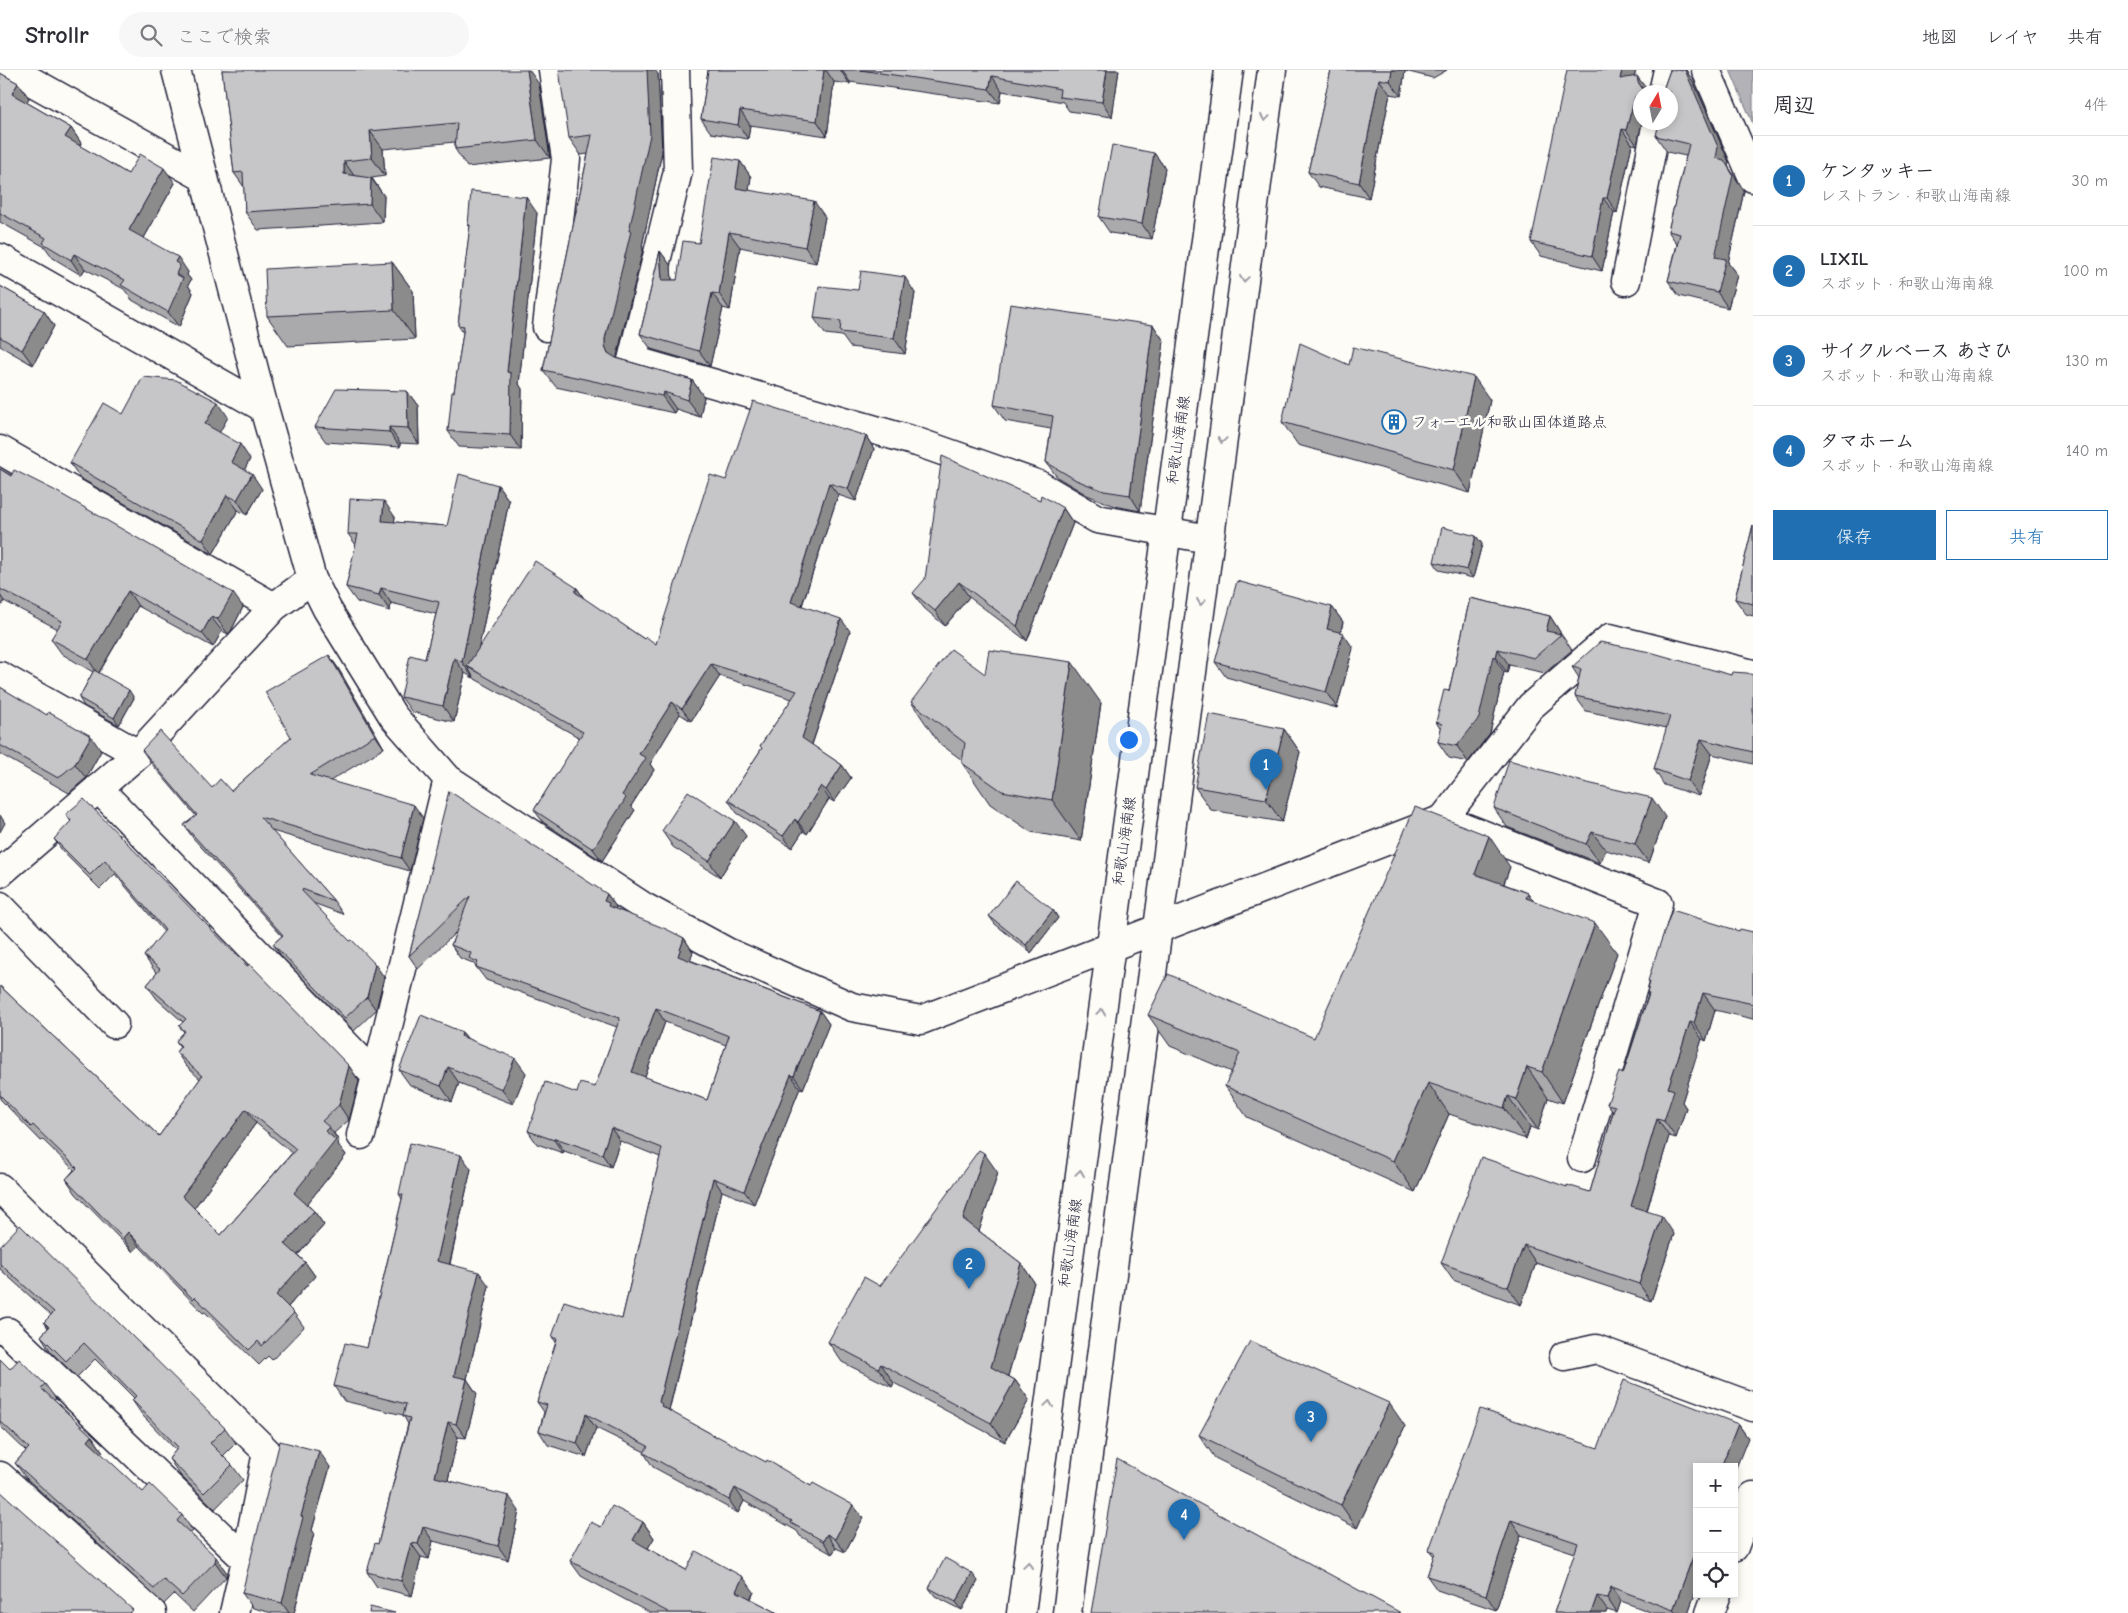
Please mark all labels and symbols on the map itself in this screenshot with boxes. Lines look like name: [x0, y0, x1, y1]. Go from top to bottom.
north arrow: [1633, 85, 1678, 130]
one-way arrow: [1260, 115, 1271, 123]
one-way arrow: [1239, 276, 1250, 284]
street label: 和歌山海南線: [1163, 394, 1193, 486]
building icon: フォーエル和歌山国体道路点: [1381, 409, 1407, 435]
place label: フォーエル和歌山国体道路点: [1412, 413, 1607, 431]
one-way arrow: [1218, 436, 1228, 445]
one-way arrow: [1196, 598, 1207, 606]
your location: [1116, 727, 1142, 753]
pin: 1: [1250, 749, 1282, 790]
street label: 和歌山海南線: [1109, 795, 1139, 887]
one-way arrow: [1095, 1008, 1106, 1016]
one-way arrow: [1074, 1169, 1085, 1177]
street label: 和歌山海南線: [1055, 1197, 1085, 1289]
pin: 2: [953, 1248, 985, 1289]
one-way arrow: [1043, 1399, 1054, 1407]
pin: 3: [1295, 1401, 1327, 1442]
pin: 4: [1168, 1499, 1200, 1540]
one-way arrow: [1022, 1560, 1033, 1568]

